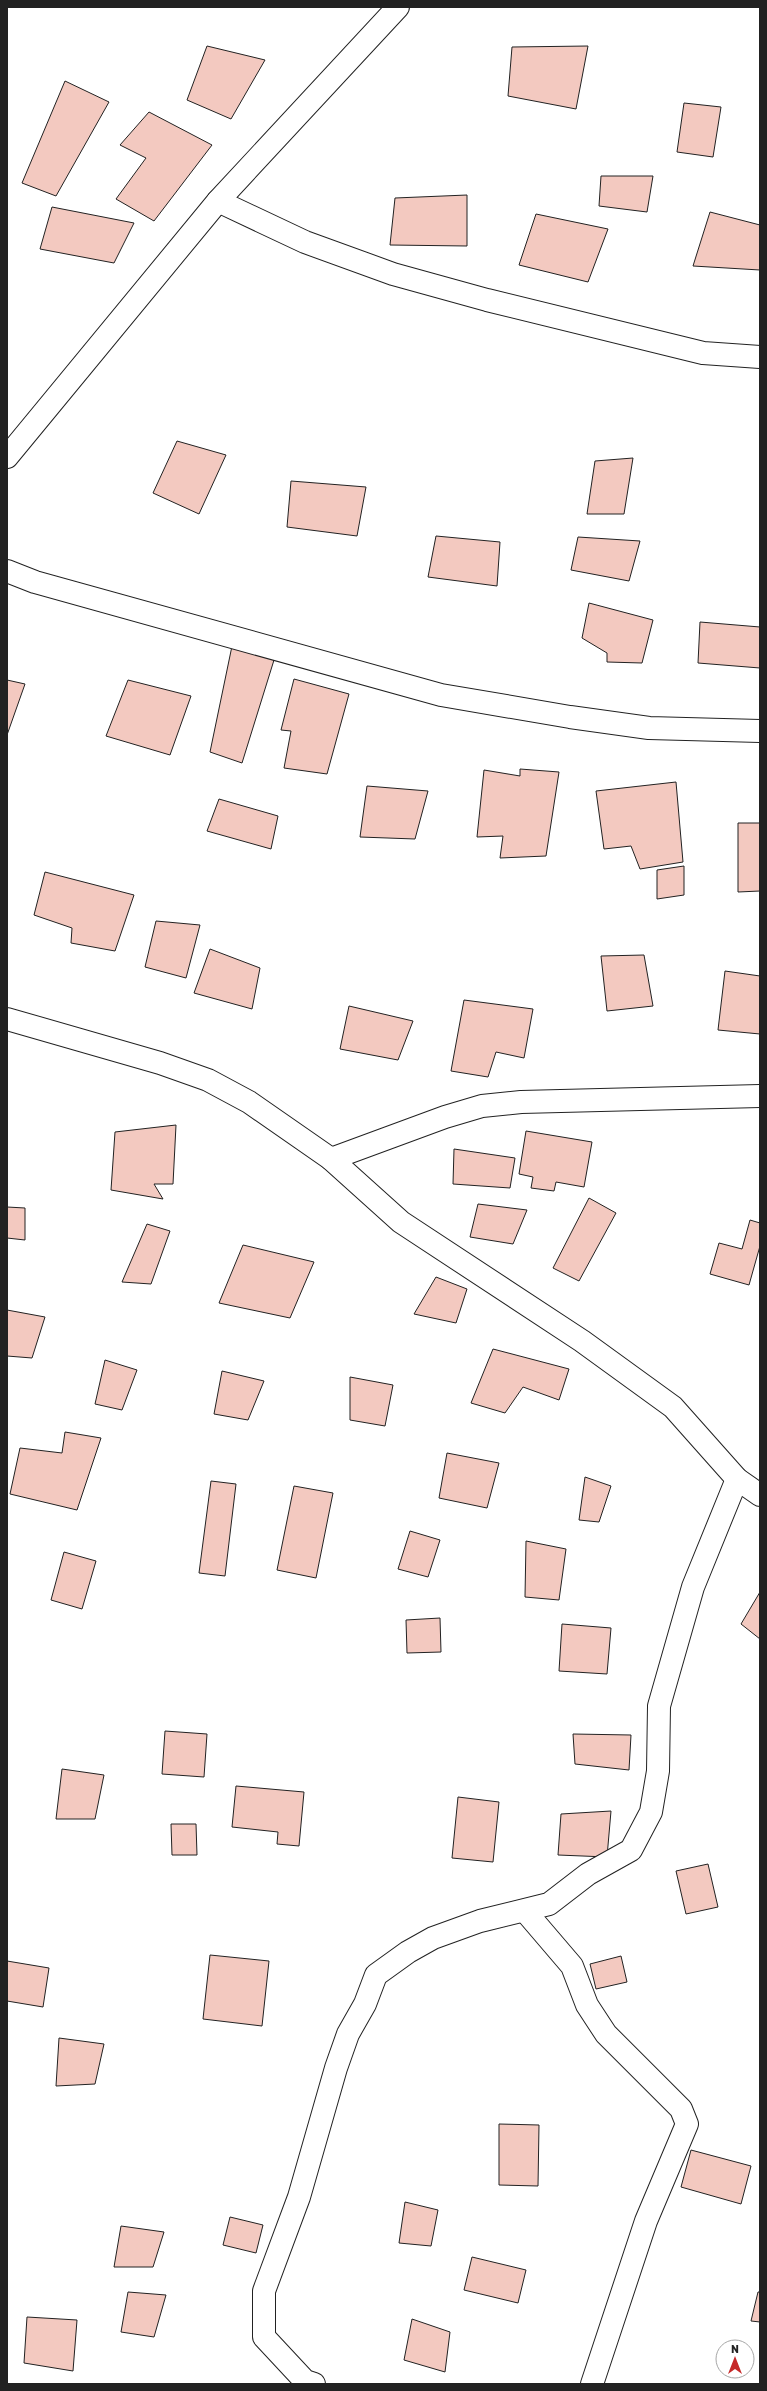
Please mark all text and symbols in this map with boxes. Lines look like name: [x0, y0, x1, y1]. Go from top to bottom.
north arrow: [715, 2339, 755, 2379]
text: N: [731, 2343, 739, 2356]

